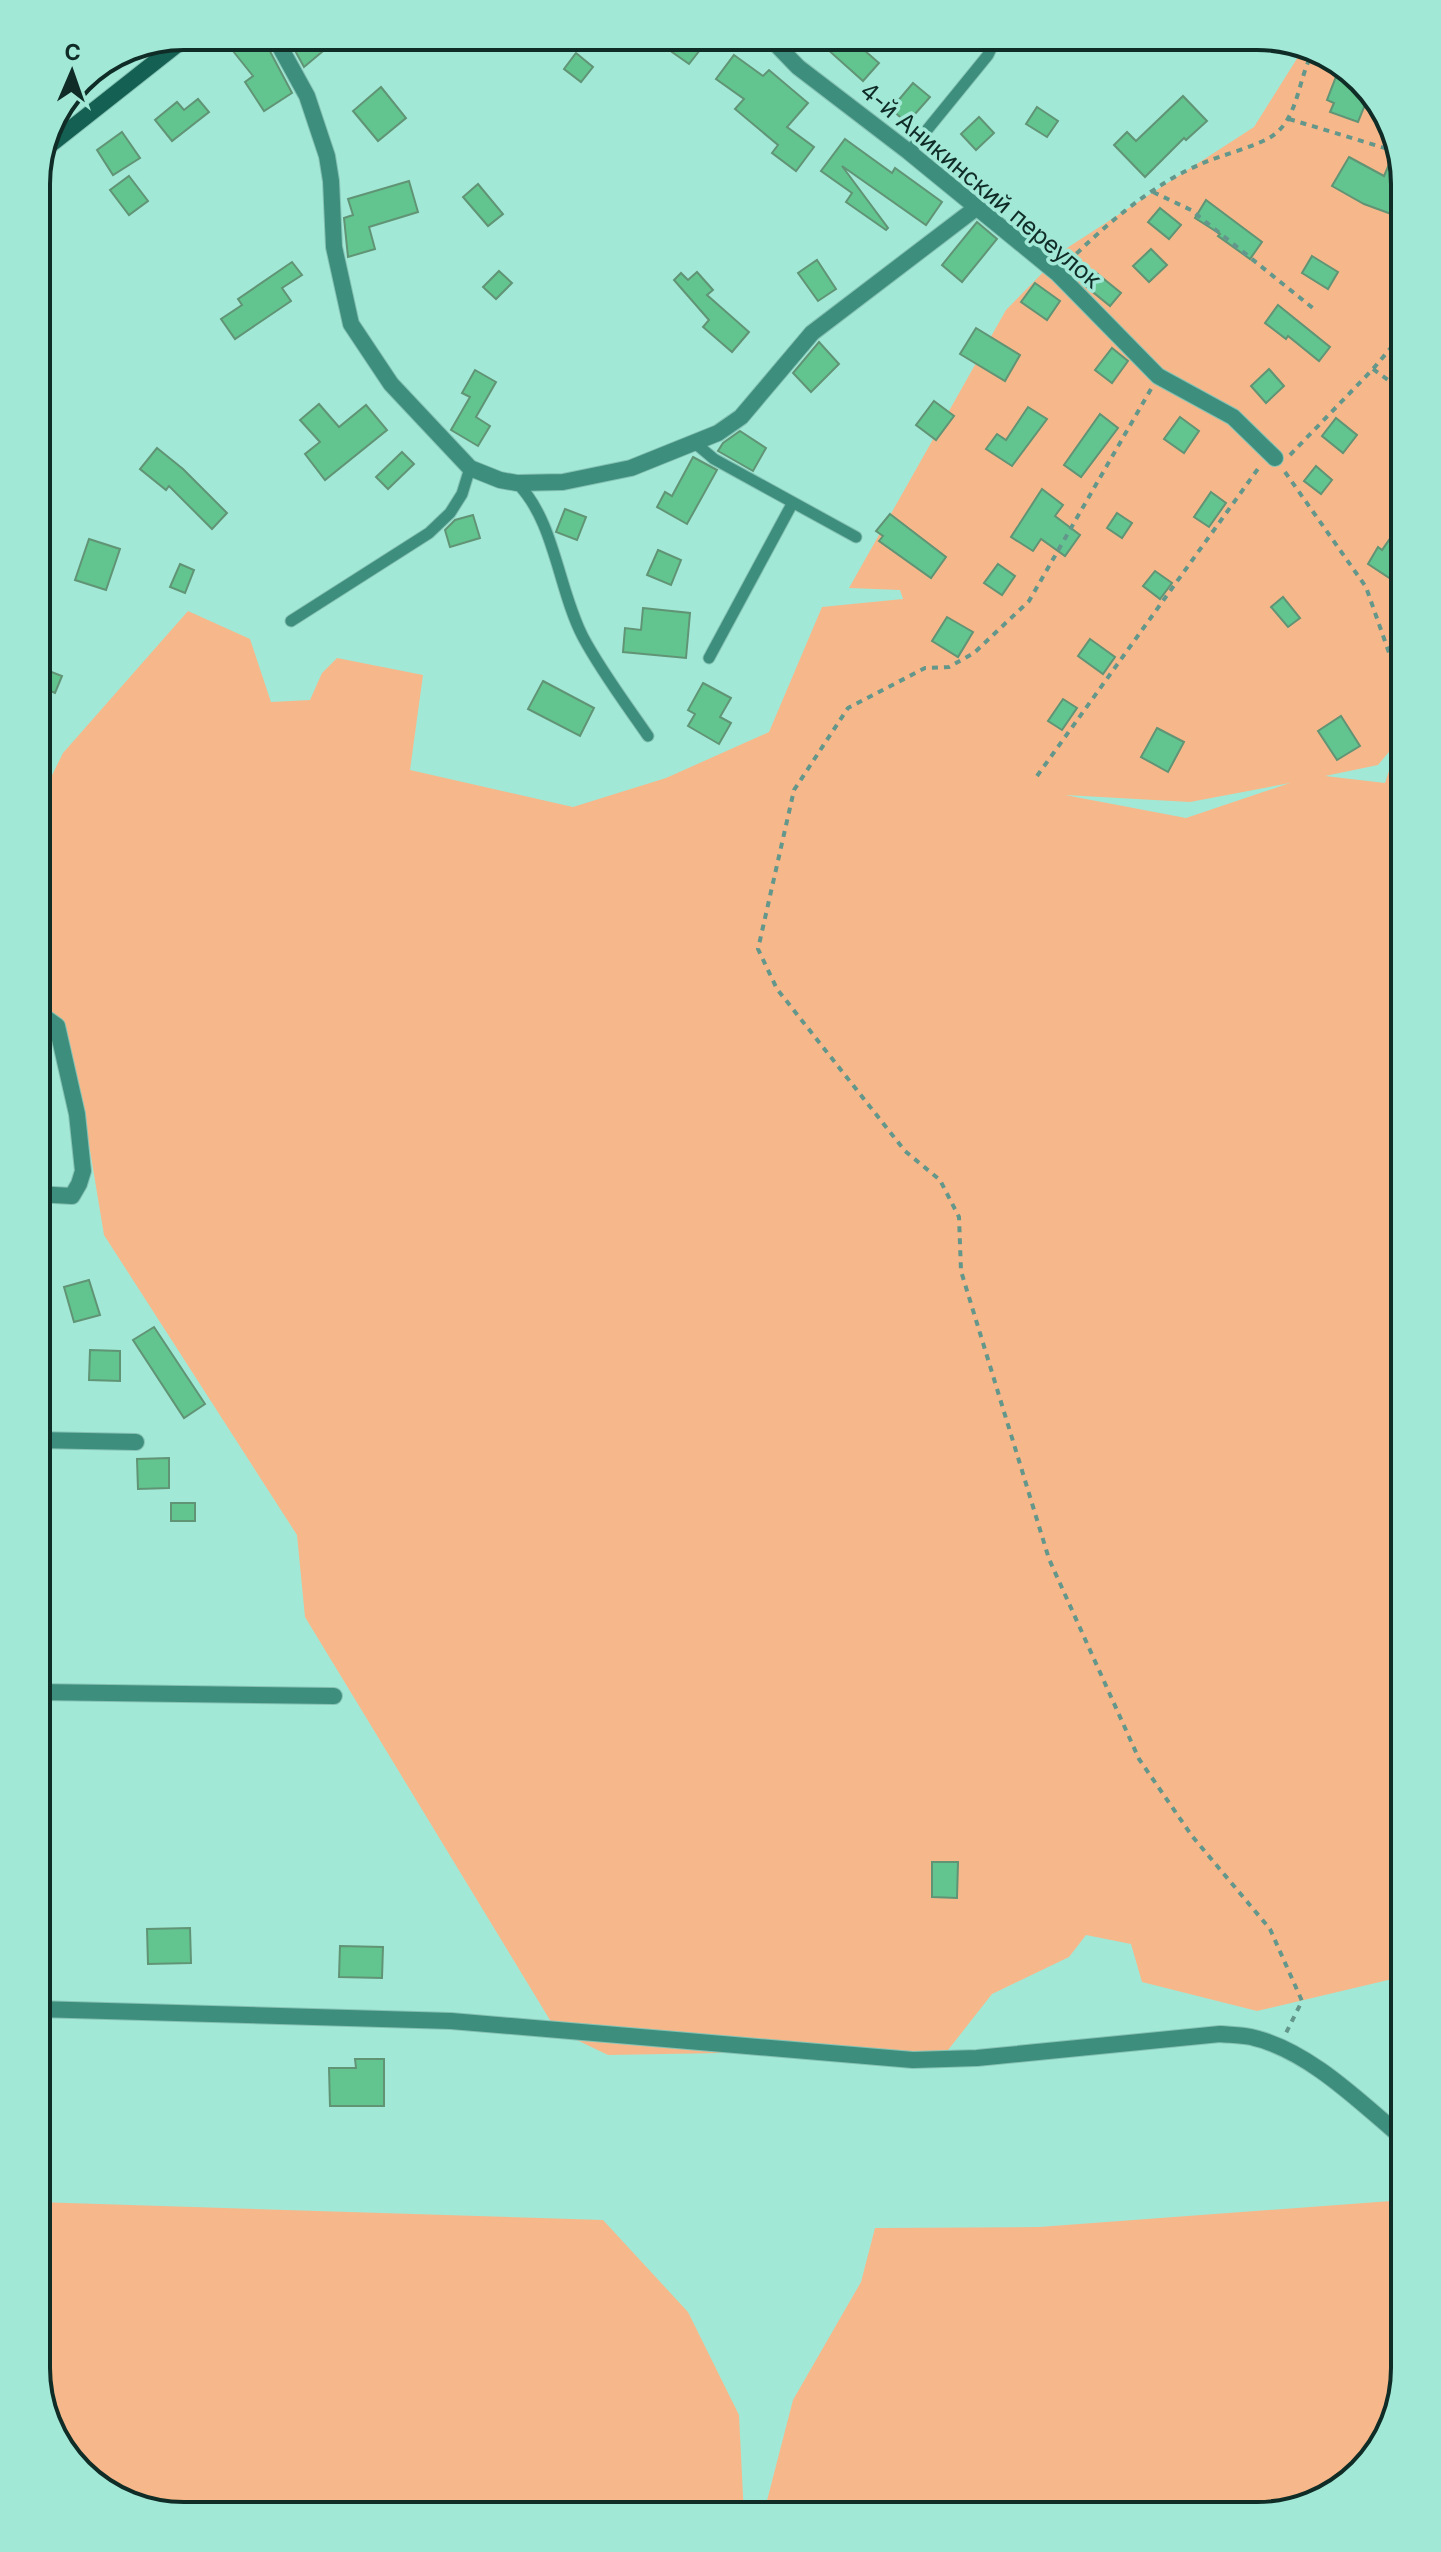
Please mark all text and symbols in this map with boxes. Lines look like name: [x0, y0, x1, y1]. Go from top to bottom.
north arrow: [32, 32, 112, 112]
text: С: [64, 39, 81, 65]
street label: 4-й Аникинский переулок: [855, 76, 1107, 294]

